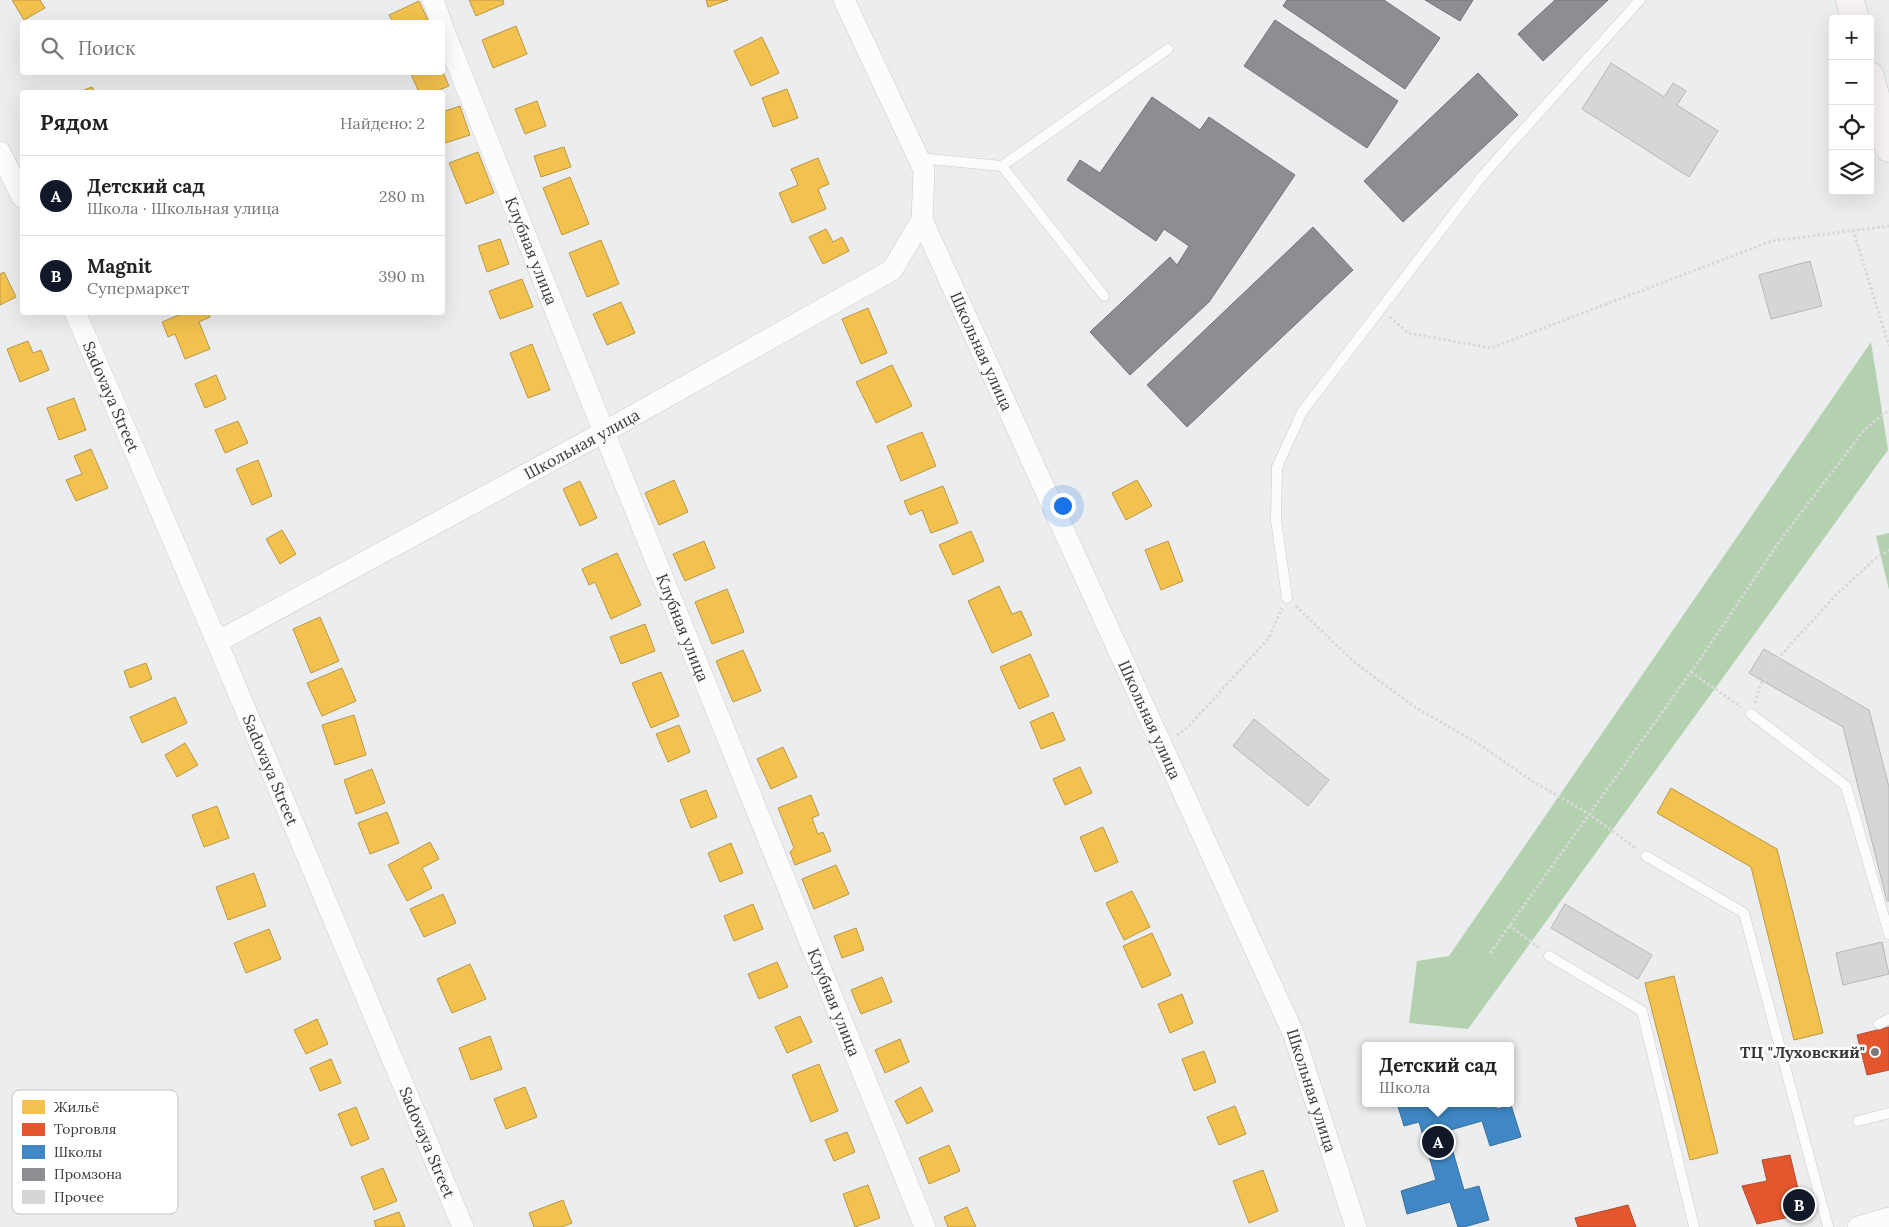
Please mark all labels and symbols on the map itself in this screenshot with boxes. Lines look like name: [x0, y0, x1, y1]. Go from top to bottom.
street label: Клубная улица: [501, 194, 562, 308]
street label: Школьная улица: [946, 288, 1018, 414]
street label: Sadovaya Street: [79, 338, 144, 456]
street label: Школьная улица: [520, 404, 643, 484]
your location: [1050, 493, 1076, 519]
street label: Клубная улица: [652, 571, 714, 684]
street label: Школьная улица: [1114, 657, 1186, 782]
street label: Sadovaya Street: [239, 711, 303, 829]
street label: Клубная улица: [803, 945, 865, 1059]
street label: Школьная улица: [1283, 1026, 1341, 1155]
place label: ТЦ "Луховский": [1740, 1042, 1865, 1062]
marker: ТЦ "Луховский": [1869, 1046, 1881, 1058]
street label: Sadovaya Street: [395, 1084, 460, 1202]
legend: [12, 1090, 178, 1214]
text: Жильё: [54, 1098, 100, 1116]
text: Торговля: [54, 1120, 116, 1138]
pin: A: [1422, 1123, 1454, 1161]
text: Школы: [54, 1143, 102, 1161]
text: Промзона: [54, 1165, 122, 1183]
pin: B: [1783, 1186, 1815, 1224]
text: Прочее: [54, 1188, 105, 1206]

